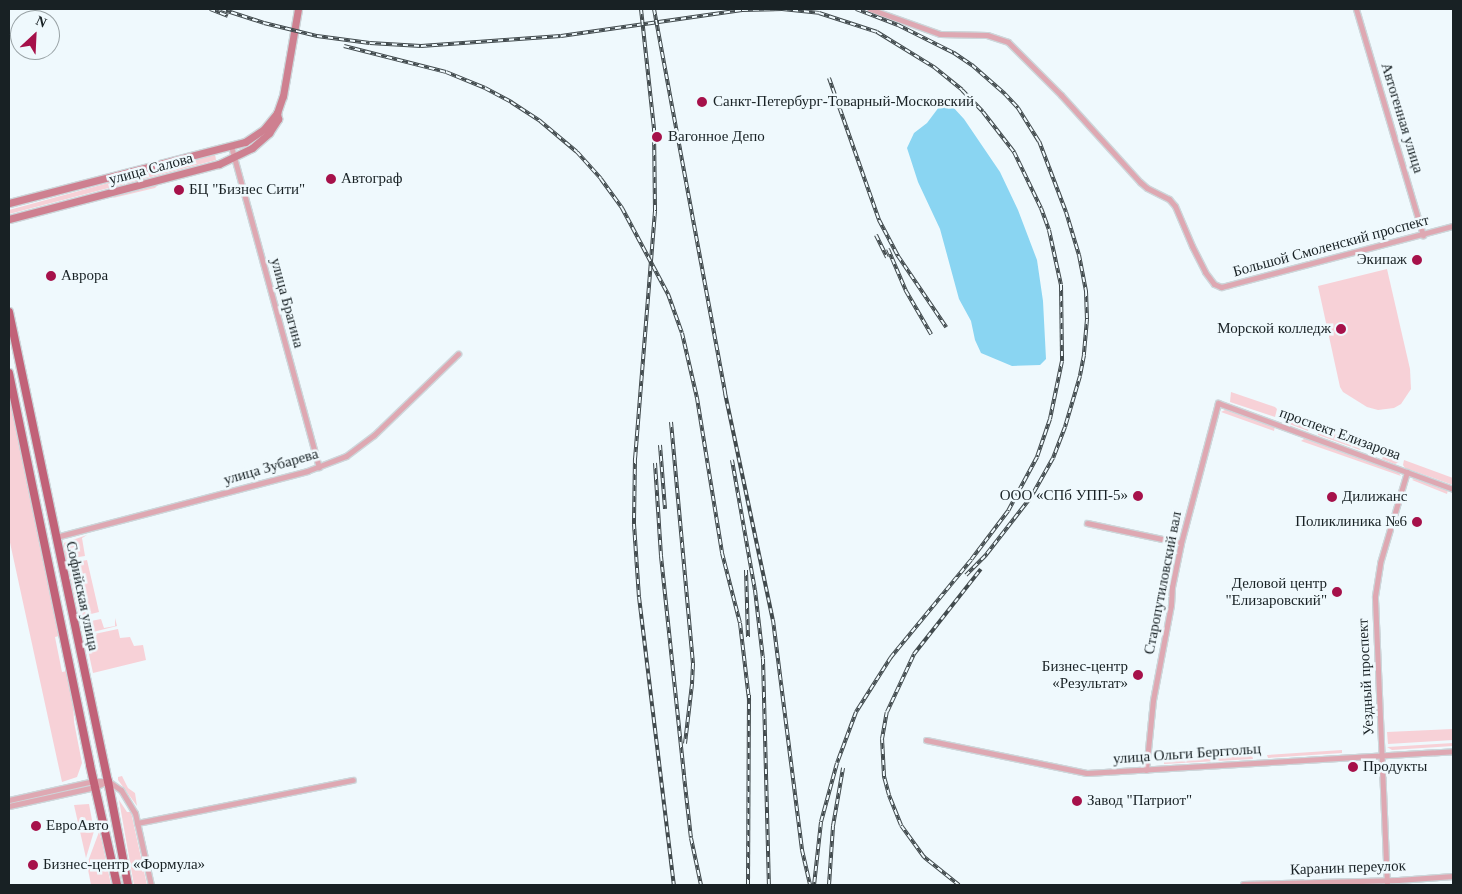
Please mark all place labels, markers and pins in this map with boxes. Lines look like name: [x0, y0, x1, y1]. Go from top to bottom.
place label: Санкт-Петербург-Товарный-Московский: [713, 93, 974, 111]
marker: Санкт-Петербург-Товарный-Московский: [695, 95, 709, 109]
place label: Вагонное Депо: [668, 128, 765, 146]
marker: Вагонное Депо: [650, 130, 664, 144]
place label: Автограф: [341, 170, 402, 188]
marker: Автограф: [325, 173, 337, 185]
place label: БЦ "Бизнес Сити": [189, 181, 305, 199]
marker: БЦ "Бизнес Сити": [173, 184, 185, 196]
place label: Экипаж: [1357, 251, 1407, 269]
marker: Экипаж: [1411, 254, 1423, 266]
place label: Аврора: [61, 267, 108, 285]
marker: Аврора: [45, 270, 57, 282]
place label: Морской колледж: [1217, 320, 1331, 338]
marker: Морской колледж: [1335, 323, 1347, 335]
place label: ООО «СПб УПП-5»: [1000, 487, 1128, 505]
place label: Дилижанс: [1342, 488, 1407, 506]
marker: ООО «СПб УПП-5»: [1132, 490, 1144, 502]
marker: Дилижанс: [1326, 491, 1338, 503]
place label: Поликлиника №6: [1295, 513, 1407, 531]
marker: Поликлиника №6: [1411, 516, 1423, 528]
place label: Деловой центр "Елизаровский": [1226, 574, 1327, 609]
marker: Деловой центр "Елизаровский": [1331, 586, 1343, 598]
place label: Бизнес-центр «Результат»: [1042, 657, 1128, 692]
marker: Бизнес-центр «Результат»: [1132, 669, 1144, 681]
place label: Продукты: [1363, 758, 1427, 776]
marker: Продукты: [1347, 761, 1359, 773]
place label: Завод "Патриот": [1087, 792, 1192, 810]
marker: Завод "Патриот": [1071, 795, 1083, 807]
place label: ЕвроАвто: [46, 817, 109, 835]
marker: ЕвроАвто: [30, 820, 42, 832]
place label: Бизнес-центр «Формула»: [43, 856, 205, 874]
marker: Бизнес-центр «Формула»: [27, 859, 39, 871]

